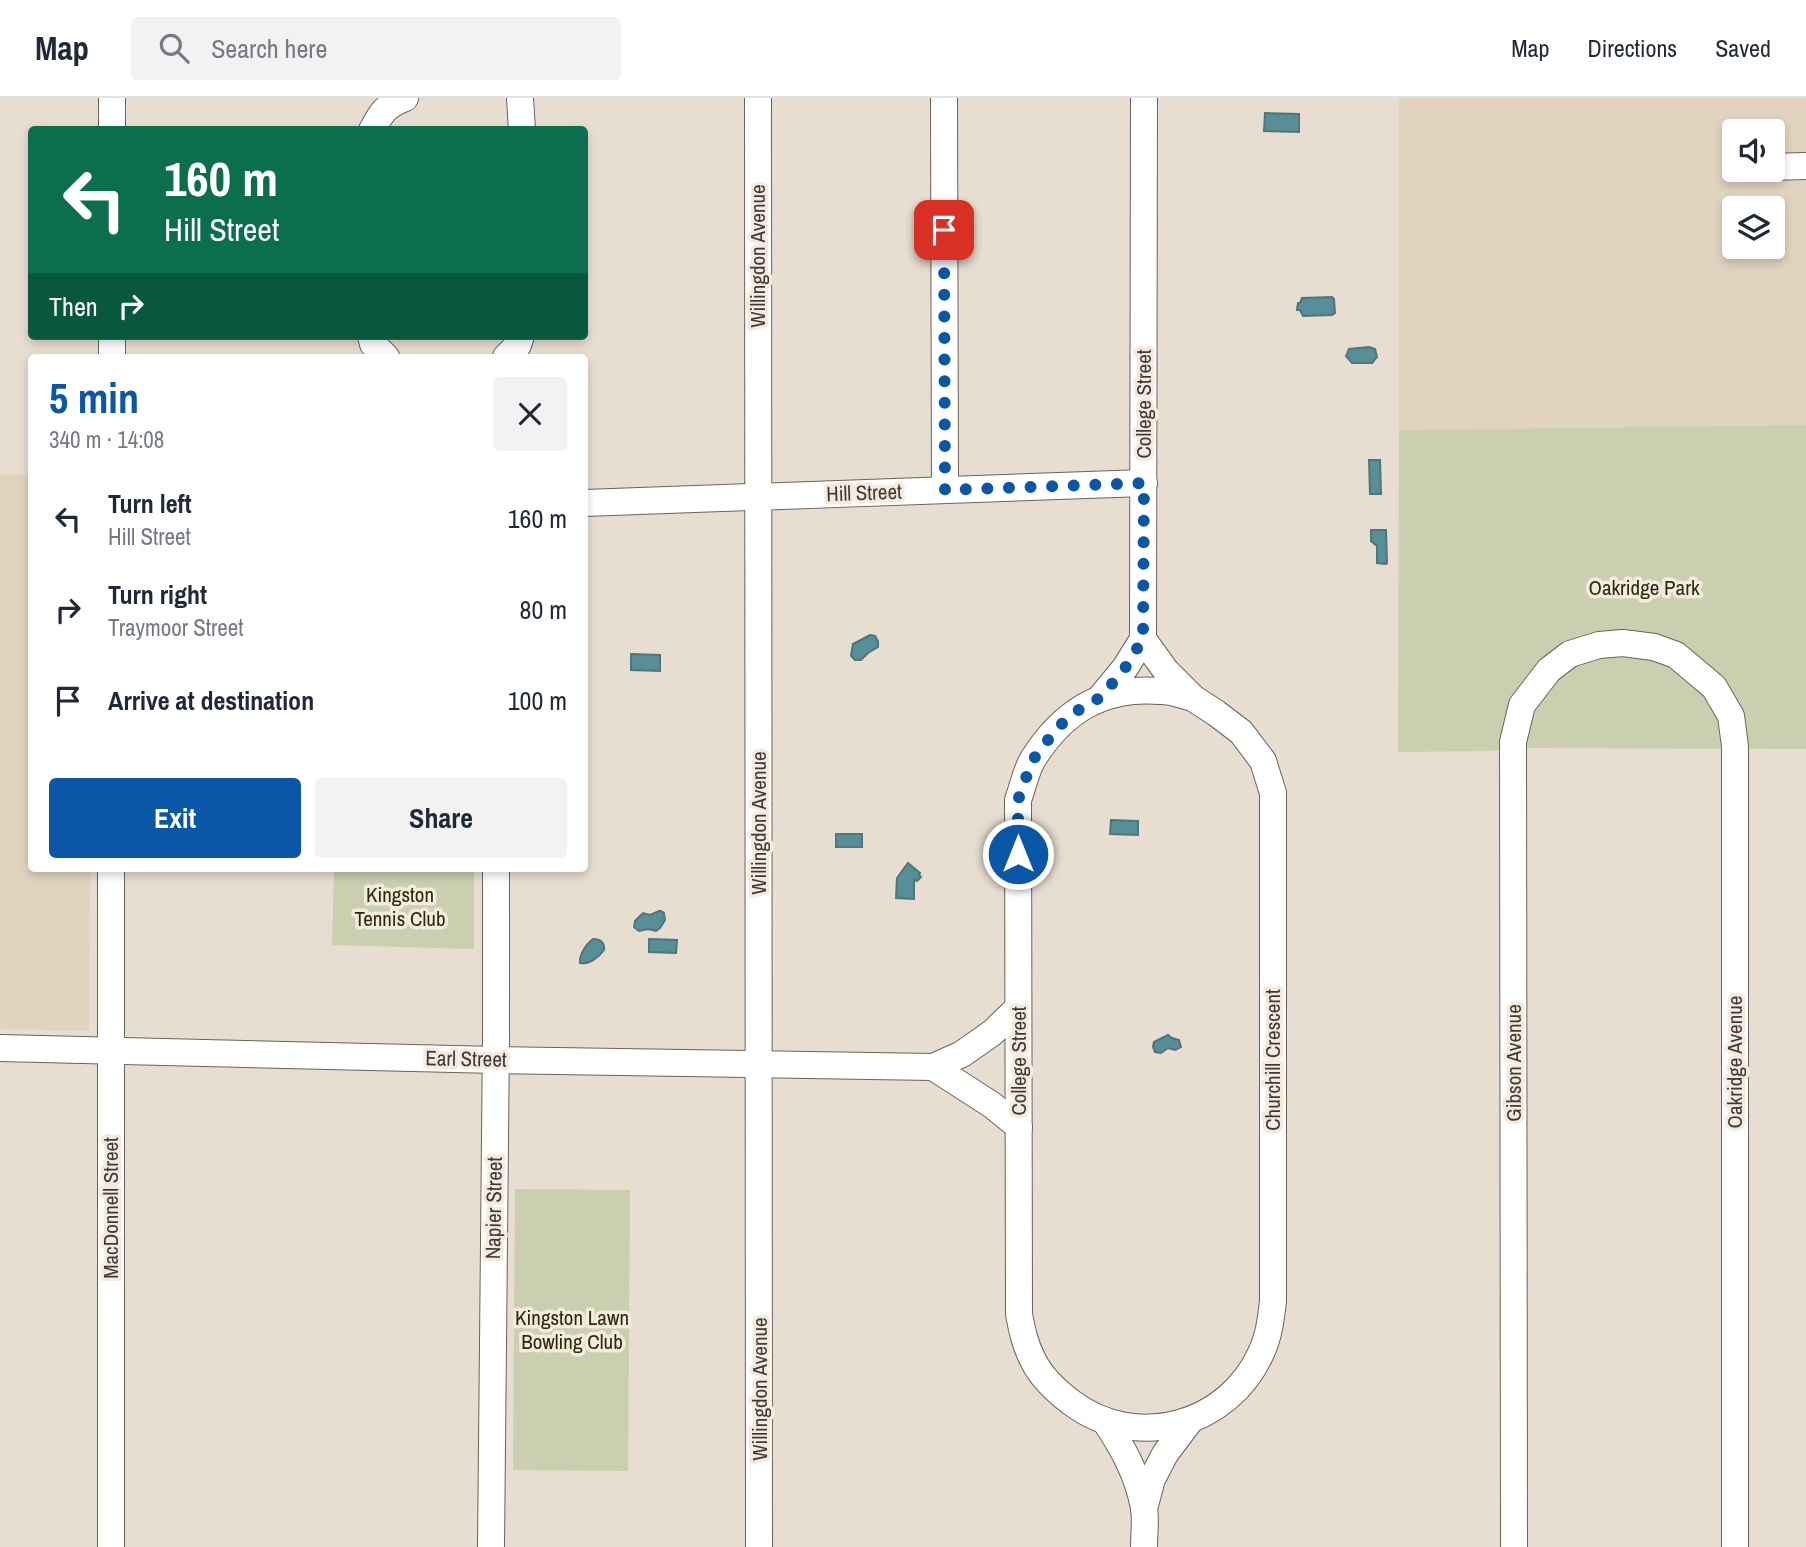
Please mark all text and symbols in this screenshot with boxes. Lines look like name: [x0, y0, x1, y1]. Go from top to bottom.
search box: [131, 17, 621, 80]
text: Map: [35, 26, 89, 70]
icon: search: [155, 29, 193, 67]
text: Search here: [211, 31, 327, 66]
text: Map: [1511, 32, 1549, 64]
text: Directions: [1587, 32, 1677, 64]
text: Saved: [1715, 32, 1771, 64]
map controls: [1722, 119, 1785, 259]
button: sound: [1722, 119, 1785, 182]
text: 160 m: [164, 145, 278, 211]
icon: left: [49, 154, 140, 245]
street label: Willingdon Avenue: [743, 184, 772, 328]
button: layers: [1722, 196, 1785, 259]
pin: [914, 200, 974, 260]
text: Hill Street: [164, 208, 279, 251]
icon: arrive: [925, 211, 963, 249]
icon: right: [112, 287, 150, 325]
text: Then: [49, 289, 98, 324]
street label: College Street: [1129, 349, 1158, 459]
text: 5 min: [49, 370, 139, 426]
button: close: [493, 377, 567, 451]
text: 340 m · 14:08: [49, 424, 164, 455]
street label: Hill Street: [826, 477, 902, 508]
text: Turn left: [108, 486, 192, 521]
icon: left: [49, 500, 87, 538]
text: 160 m: [508, 501, 567, 536]
text: Hill Street: [108, 521, 191, 552]
park label: Oakridge Park: [1588, 573, 1700, 602]
text: Turn right: [108, 577, 207, 612]
icon: right: [49, 591, 87, 629]
text: 80 m: [520, 592, 567, 627]
text: Traymoor Street: [108, 612, 244, 643]
icon: arrive: [49, 682, 87, 720]
text: Arrive at destination: [108, 683, 314, 718]
text: 100 m: [508, 683, 567, 718]
street label: Willingdon Avenue: [744, 751, 773, 895]
button: Exit: [49, 778, 301, 858]
button: Share: [315, 778, 567, 858]
position arrow: [981, 817, 1055, 891]
park label: Kingston Tennis Club: [355, 880, 445, 933]
street label: Churchill Crescent: [1258, 989, 1287, 1131]
street label: Oakridge Avenue: [1720, 996, 1749, 1128]
street label: Gibson Avenue: [1499, 1004, 1528, 1122]
street label: College Street: [1004, 1006, 1033, 1116]
street label: Earl Street: [425, 1043, 507, 1074]
street label: MacDonnell Street: [96, 1137, 125, 1279]
street label: Napier Street: [478, 1156, 509, 1259]
park label: Kingston Lawn Bowling Club: [515, 1303, 629, 1356]
street label: Willingdon Avenue: [745, 1317, 774, 1461]

